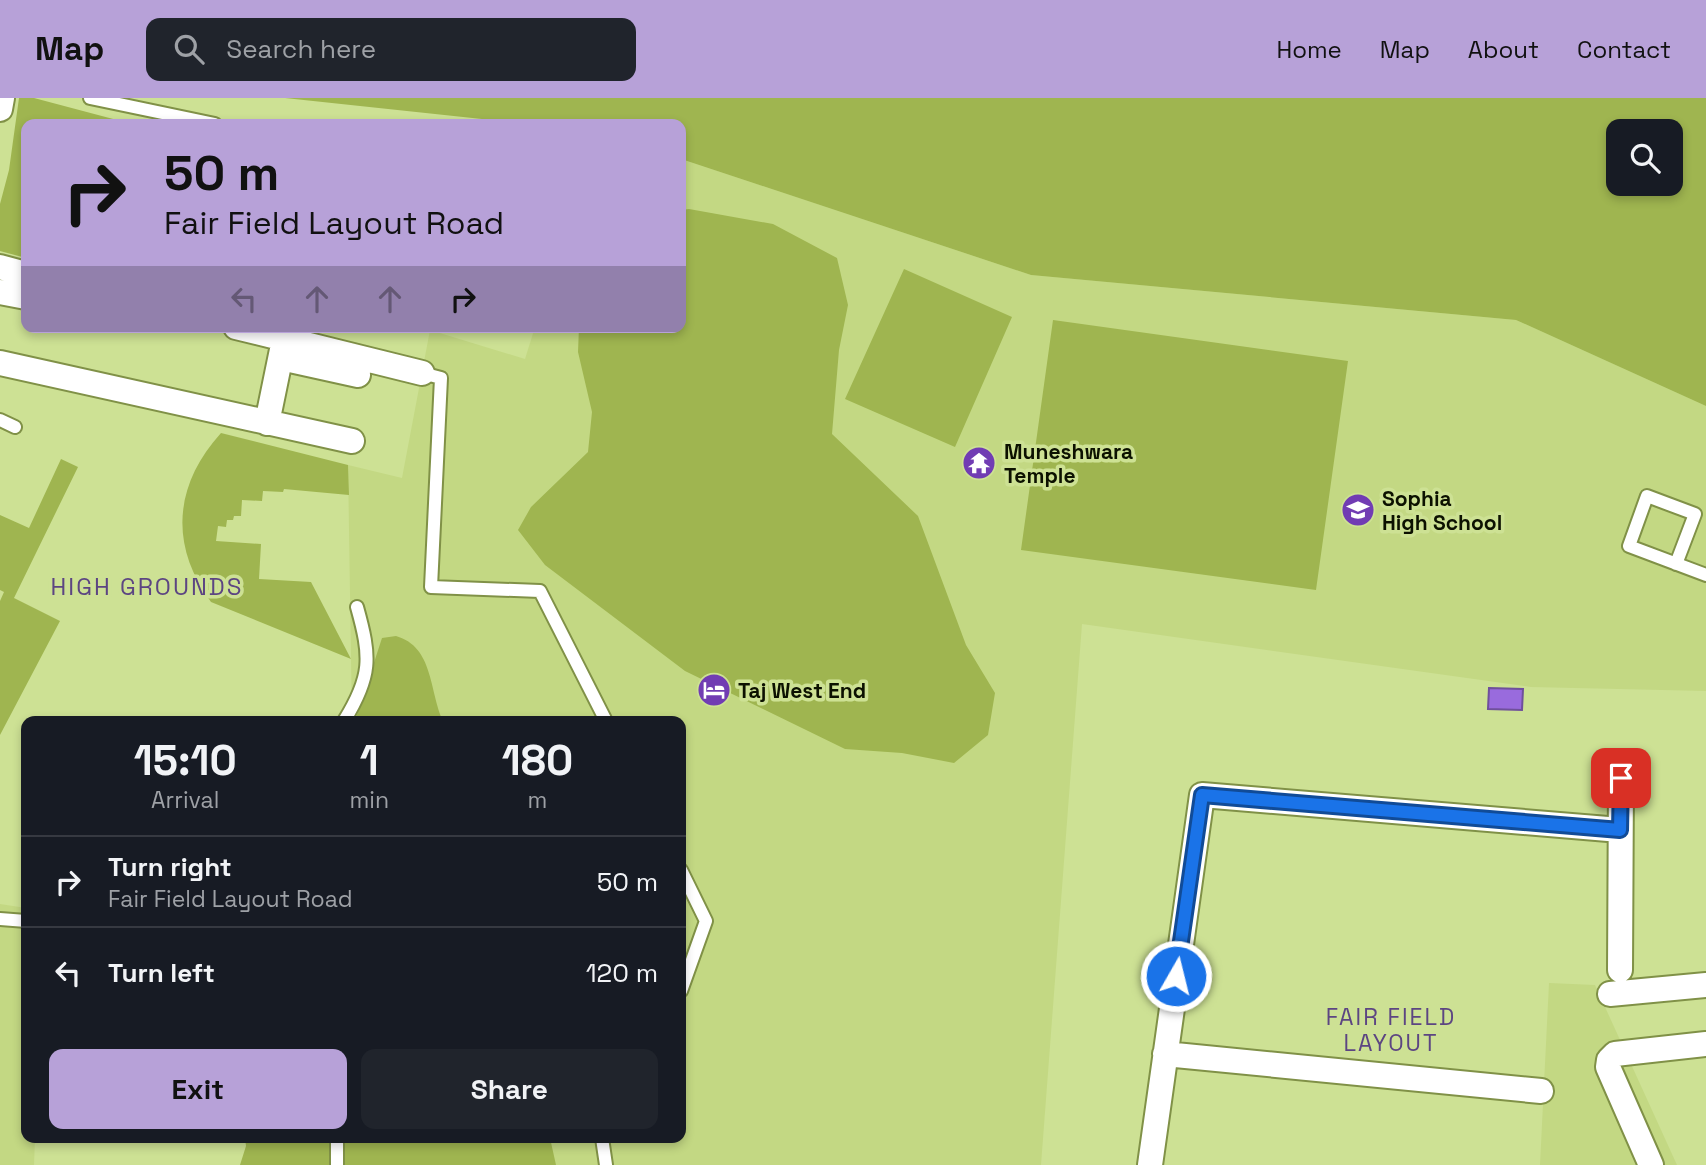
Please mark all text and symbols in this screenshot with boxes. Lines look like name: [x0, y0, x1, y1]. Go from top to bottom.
search box: [146, 18, 636, 81]
text: Map: [35, 28, 104, 70]
icon: search: [170, 30, 208, 68]
text: Search here: [226, 32, 376, 66]
text: Home: [1276, 34, 1342, 65]
text: Map: [1380, 34, 1430, 65]
text: About: [1468, 34, 1539, 65]
text: Contact: [1577, 34, 1671, 65]
map controls: [1606, 119, 1683, 196]
button: search: [1606, 119, 1683, 196]
text: 50 m: [164, 142, 279, 204]
icon: right: [49, 147, 140, 238]
text: Fair Field Layout Road: [164, 203, 504, 243]
icon: left: [225, 280, 263, 318]
icon: ahead: [298, 280, 336, 318]
icon: ahead: [371, 280, 409, 318]
icon: right: [444, 280, 482, 318]
place label: Muneshwara Temple: [1004, 438, 1133, 489]
temple icon: Muneshwara Temple: [960, 444, 998, 482]
place label: Sophia High School: [1382, 485, 1502, 536]
school or university icon: Sophia High School: [1339, 491, 1377, 529]
district label: HIGH GROUNDS: [51, 571, 243, 602]
hotel icon: Taj West End: [695, 671, 733, 709]
place label: Taj West End: [738, 677, 866, 704]
text: 15:10: [134, 734, 237, 787]
text: 1: [360, 734, 379, 787]
text: 180: [502, 734, 573, 787]
pin: [1591, 748, 1651, 808]
icon: arrive: [1602, 759, 1640, 797]
text: Arrival: [151, 785, 219, 815]
text: min: [349, 785, 389, 815]
text: m: [528, 785, 547, 815]
text: Turn right: [108, 850, 232, 884]
icon: right: [49, 863, 87, 901]
text: 50 m: [597, 865, 658, 899]
text: Fair Field Layout Road: [108, 884, 353, 914]
position arrow: [1139, 939, 1213, 1013]
icon: left: [49, 954, 87, 992]
text: Turn left: [108, 956, 215, 990]
text: 120 m: [586, 956, 658, 990]
district label: FAIR FIELD LAYOUT: [1326, 1002, 1456, 1058]
button: Exit: [49, 1049, 347, 1129]
button: Share: [361, 1049, 658, 1129]

